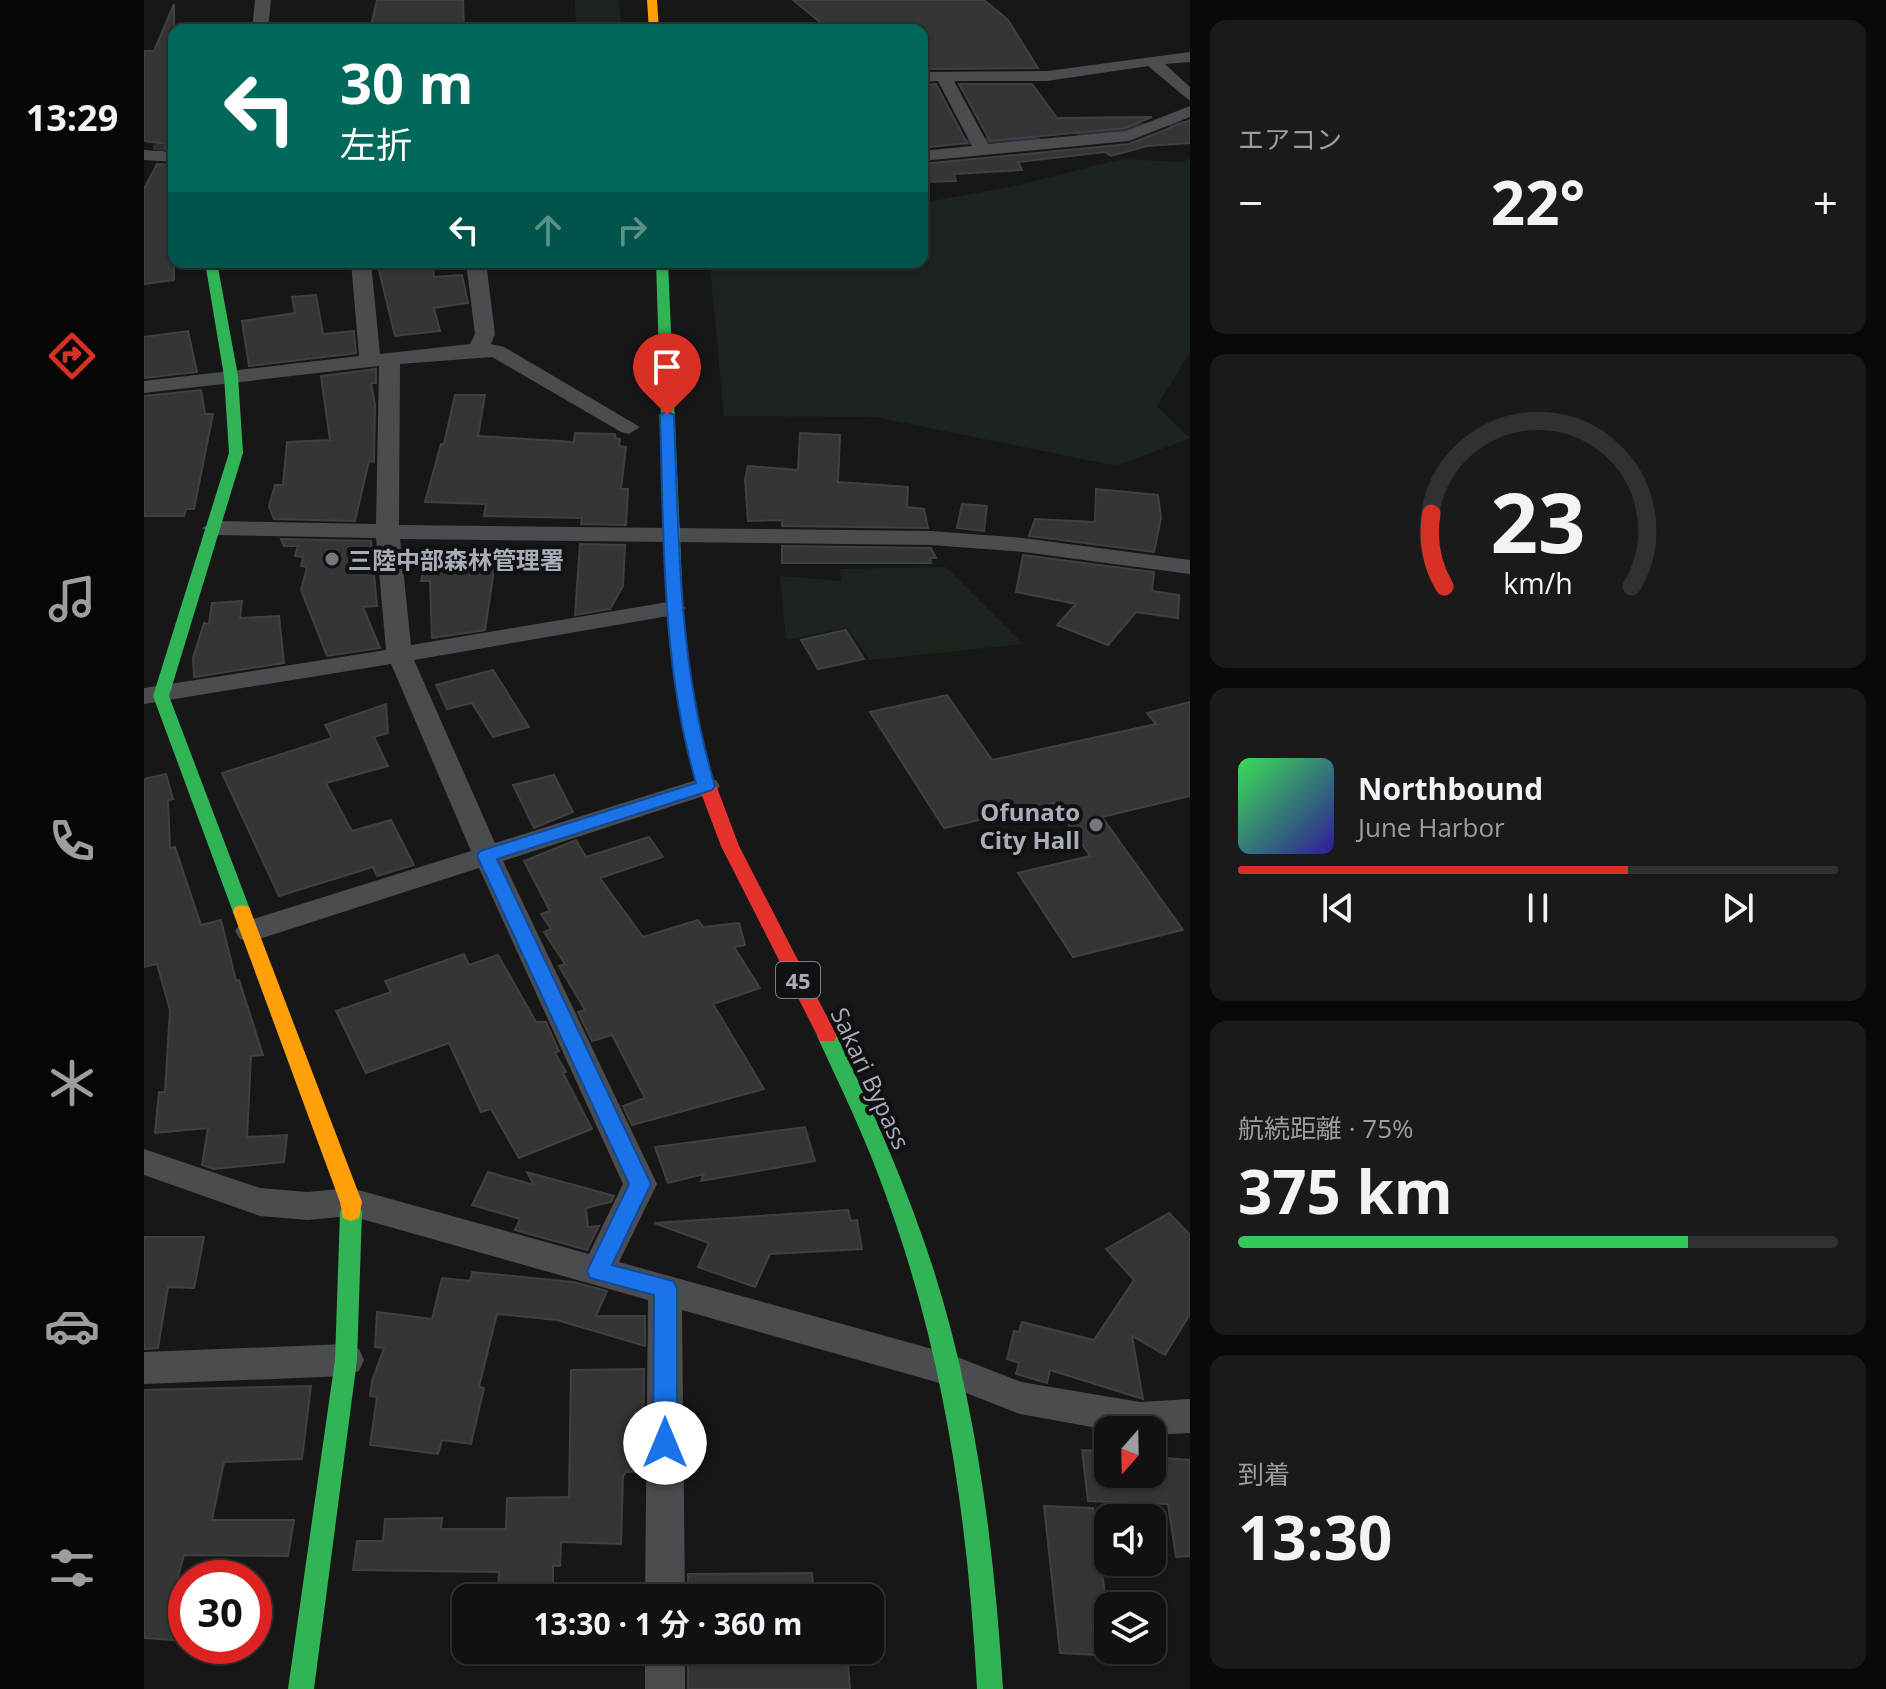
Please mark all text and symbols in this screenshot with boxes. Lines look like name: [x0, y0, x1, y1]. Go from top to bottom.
text: 30 m: [340, 44, 474, 120]
icon: left: [208, 56, 312, 160]
text: 13:29: [26, 93, 118, 142]
text: 左折: [340, 120, 412, 169]
text: エアコン: [1238, 121, 1342, 157]
text: 22°: [1491, 161, 1585, 243]
text: −: [1238, 172, 1263, 232]
text: +: [1813, 172, 1838, 232]
icon: left: [442, 208, 486, 252]
icon: ahead: [526, 208, 570, 252]
icon: right: [610, 208, 654, 252]
icon: directions: [44, 328, 100, 384]
pin: [633, 333, 701, 415]
icon: arrive: [645, 345, 689, 389]
text: 23: [1490, 463, 1586, 576]
place label: 三陸中部森林管理署: [348, 543, 564, 576]
marker: 三陸中部森林管理署: [323, 550, 341, 568]
text: km/h: [1503, 563, 1573, 602]
icon: music: [44, 571, 100, 627]
text: Northbound: [1358, 768, 1543, 809]
place label: Ofunato City Hall: [980, 795, 1080, 856]
text: June Harbor: [1358, 809, 1505, 845]
icon: phone: [44, 813, 100, 869]
marker: Ofunato City Hall: [1087, 816, 1105, 834]
icon: previous: [1316, 886, 1360, 930]
icon: pause: [1516, 886, 1560, 930]
icon: next: [1716, 886, 1760, 930]
road number: 45: [776, 962, 820, 998]
street label: Sakari Bypass: [824, 1002, 918, 1154]
icon: climate: [44, 1055, 100, 1111]
text: 航続距離 · 75%: [1238, 1110, 1414, 1146]
text: 375 km: [1238, 1150, 1453, 1232]
icon: car: [44, 1298, 100, 1354]
position arrow: [623, 1401, 707, 1485]
north arrow: [1094, 1416, 1166, 1488]
map controls: [1094, 1416, 1166, 1664]
text: 到着: [1238, 1456, 1290, 1492]
text: 13:30: [1238, 1496, 1392, 1578]
button: sound: [1094, 1504, 1166, 1576]
icon: filters: [44, 1540, 100, 1596]
speed limit sign: 30: [168, 1560, 272, 1664]
button: layers: [1094, 1592, 1166, 1664]
text: 13:30 · 1 分 · 360 m: [533, 1603, 803, 1644]

